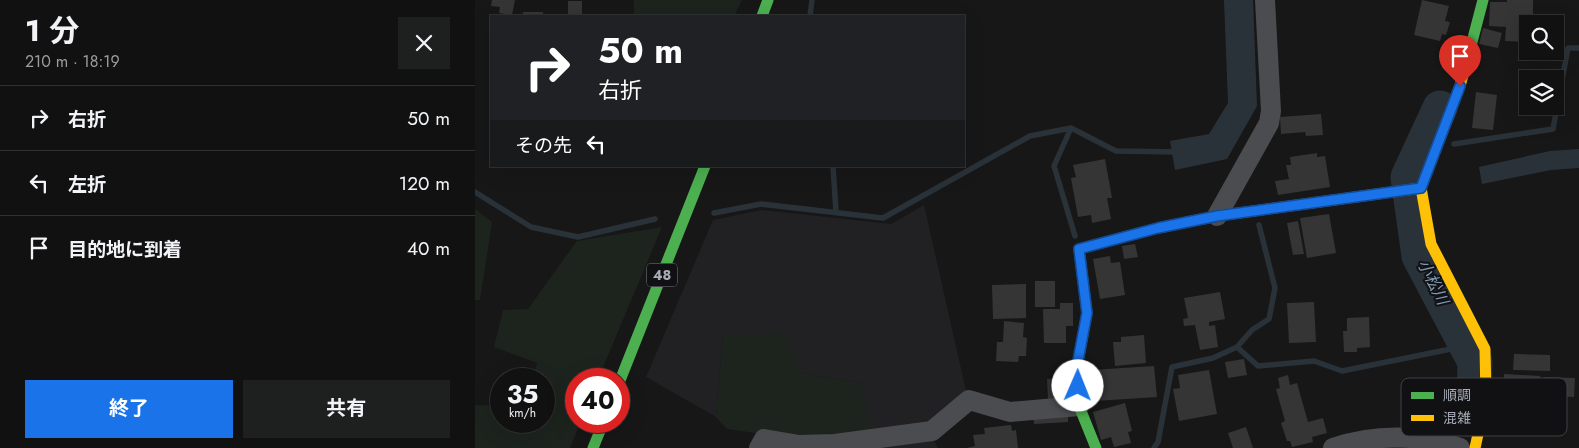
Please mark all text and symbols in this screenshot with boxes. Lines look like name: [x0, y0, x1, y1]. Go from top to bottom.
text: 1 分: [25, 9, 79, 52]
map controls: [1519, 15, 1564, 115]
button: search: [1519, 15, 1564, 60]
button: close: [398, 17, 450, 69]
text: 50 m: [598, 26, 683, 76]
icon: right: [515, 35, 580, 100]
pin: [1439, 35, 1481, 86]
icon: arrive: [1446, 42, 1474, 70]
text: 210 m · 18:19: [25, 50, 120, 73]
button: layers: [1519, 70, 1564, 115]
text: 右折: [598, 74, 642, 106]
icon: right: [25, 104, 53, 132]
text: 50 m: [407, 105, 450, 132]
text: 右折: [68, 106, 106, 133]
icon: left: [582, 130, 610, 158]
text: その先: [515, 132, 572, 159]
icon: left: [25, 169, 53, 197]
text: 120 m: [399, 170, 450, 197]
text: 左折: [68, 171, 106, 198]
icon: arrive: [25, 234, 53, 262]
text: 40 m: [407, 235, 450, 262]
text: 目的地に到着: [68, 236, 182, 263]
water label: 小松川: [1412, 255, 1455, 310]
road number: 48: [647, 264, 677, 286]
position arrow: [1051, 359, 1103, 411]
speed limit sign: 40: [565, 368, 630, 433]
text: 35: [507, 376, 538, 412]
legend: [1401, 378, 1567, 436]
button: 終了: [25, 380, 233, 438]
button: 共有: [243, 380, 450, 438]
text: 順調: [1443, 385, 1471, 405]
text: km/h: [509, 404, 536, 422]
text: 混雑: [1443, 408, 1471, 428]

